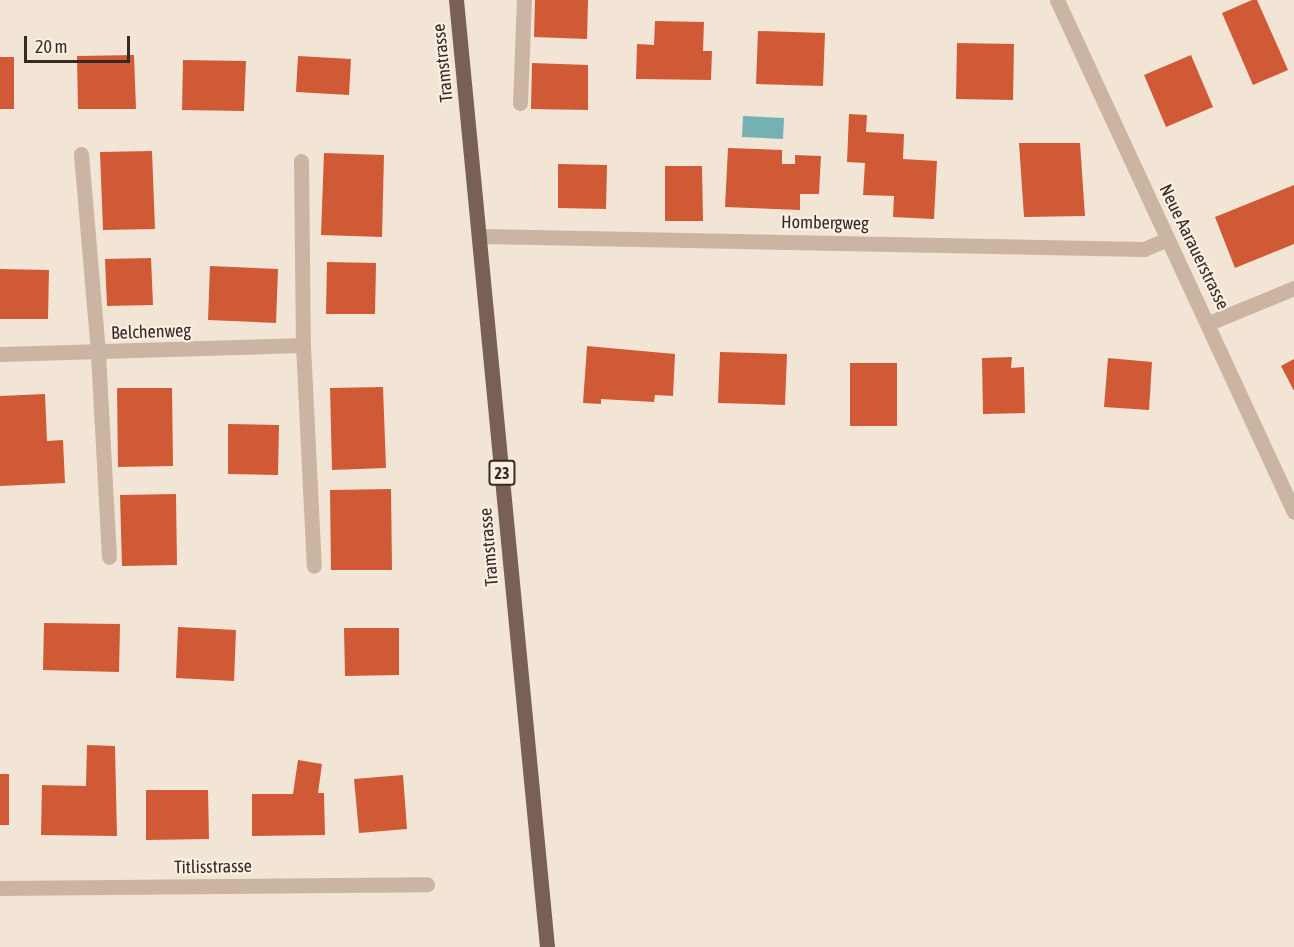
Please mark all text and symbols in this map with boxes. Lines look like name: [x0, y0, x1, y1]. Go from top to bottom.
street label: Tramstrasse: [428, 23, 458, 103]
scale bar: [27, 24, 134, 62]
text: 20 m: [35, 36, 67, 57]
street label: Neue Aarauerstrasse: [1154, 181, 1234, 313]
street label: Hombergweg: [781, 211, 869, 235]
street label: Belchenweg: [111, 320, 191, 344]
road number: 23: [487, 460, 517, 486]
street label: Tramstrasse: [475, 507, 503, 587]
street label: Titlisstrasse: [174, 856, 252, 878]

